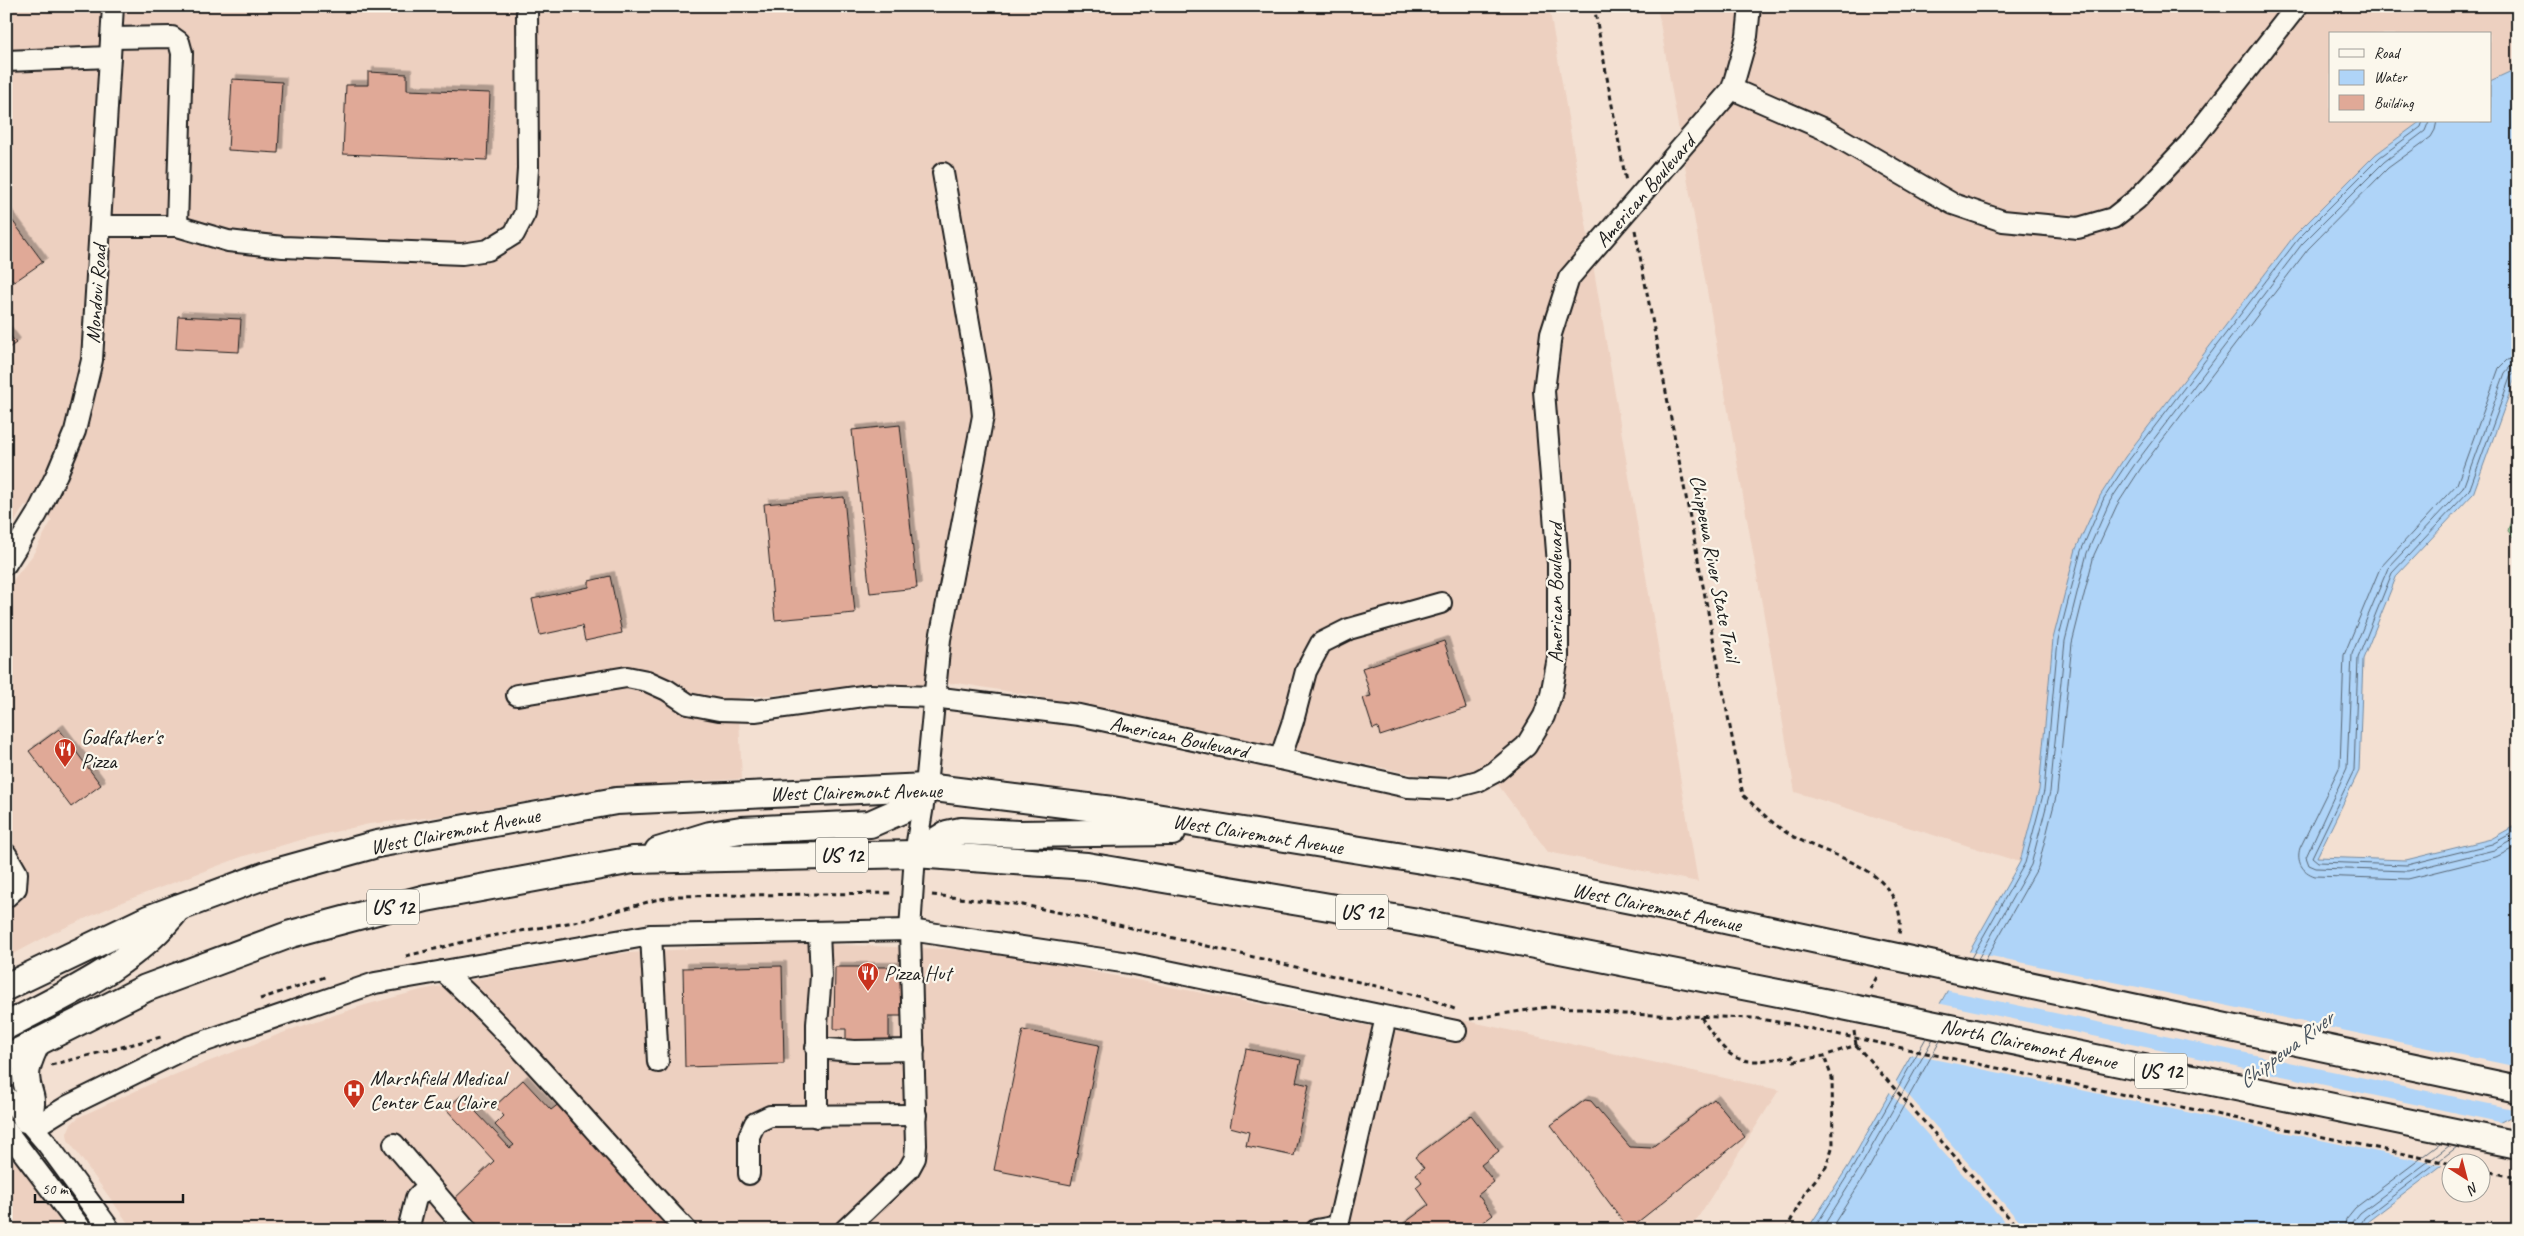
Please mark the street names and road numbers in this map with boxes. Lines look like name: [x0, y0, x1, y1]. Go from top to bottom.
street label: American Boulevard: [1589, 127, 1703, 252]
street label: Mondovi Road: [80, 240, 113, 344]
street label: Chippewa River State Trail: [1684, 473, 1746, 667]
street label: American Boulevard: [1542, 519, 1568, 663]
street label: American Boulevard: [1108, 710, 1254, 765]
street label: West Clairemont Avenue: [770, 777, 943, 806]
street label: West Clairemont Avenue: [368, 802, 543, 860]
street label: West Clairemont Avenue: [1171, 808, 1346, 860]
road number: US 12: [816, 838, 868, 872]
street label: West Clairemont Avenue: [1570, 876, 1745, 938]
road number: US 12: [367, 890, 419, 924]
road number: US 12: [1336, 894, 1388, 930]
street label: North Clairemont Avenue: [1939, 1013, 2122, 1076]
road number: US 12: [2135, 1054, 2187, 1088]

